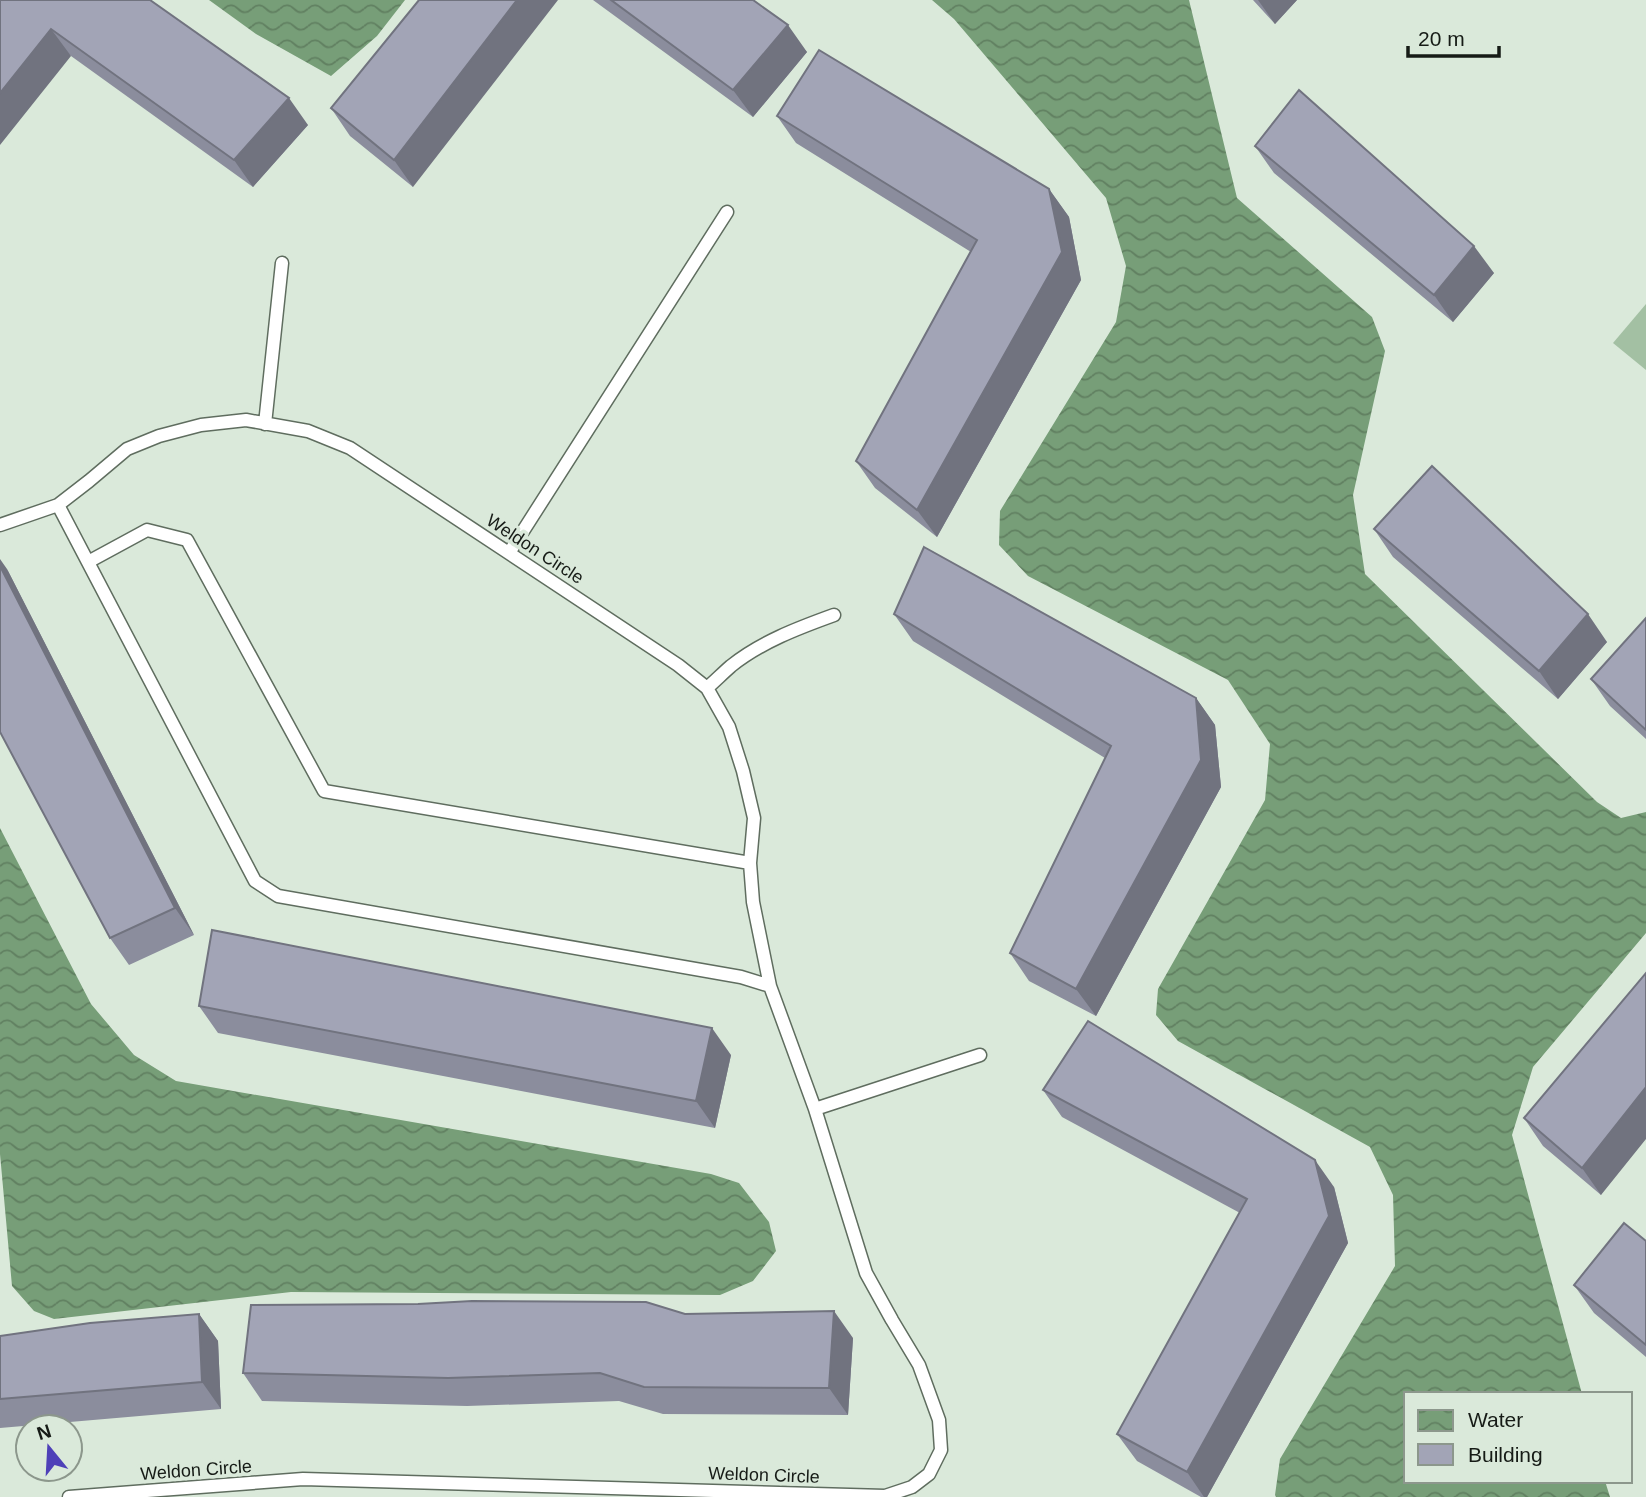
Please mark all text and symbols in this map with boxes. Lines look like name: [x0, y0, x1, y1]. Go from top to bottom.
scale bar: [1408, 14, 1499, 58]
text: 20 m: [1418, 27, 1465, 50]
street label: Weldon Circle: [483, 510, 587, 588]
legend: [1404, 1392, 1632, 1483]
text: Water: [1468, 1408, 1523, 1431]
north arrow: [14, 1413, 84, 1483]
text: N: [34, 1420, 54, 1444]
text: Building: [1468, 1443, 1543, 1466]
street label: Weldon Circle: [140, 1456, 252, 1484]
street label: Weldon Circle: [708, 1463, 820, 1487]

